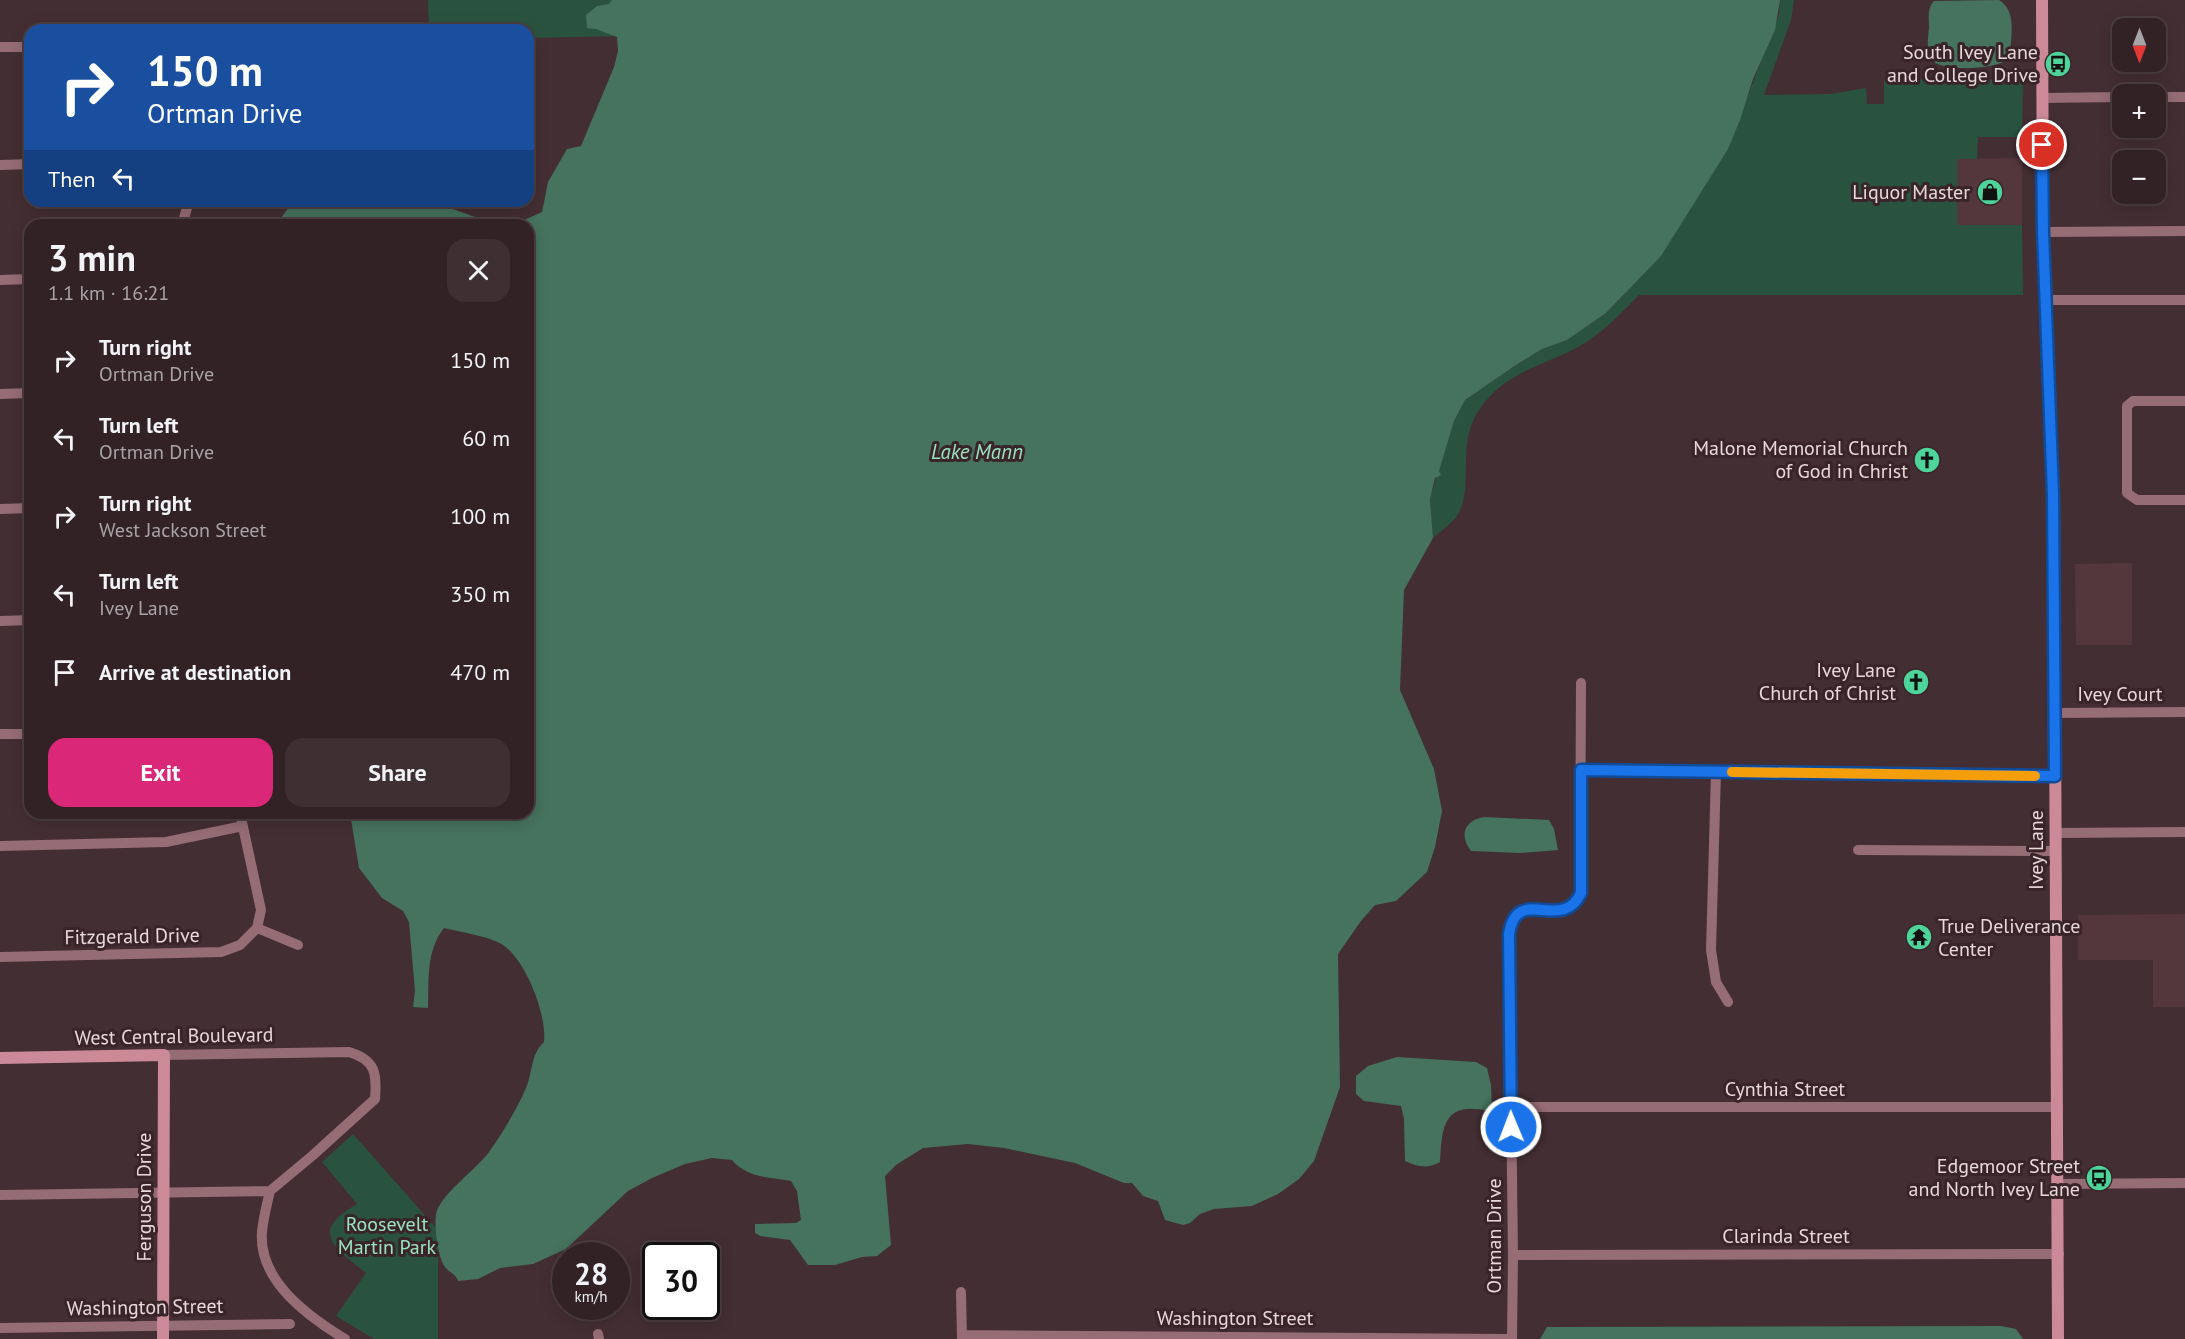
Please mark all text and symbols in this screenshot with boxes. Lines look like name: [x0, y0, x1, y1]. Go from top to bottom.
north arrow: [2112, 18, 2166, 72]
map controls: [2112, 18, 2166, 204]
place label: South Ivey Lane and College Drive: [1887, 39, 2038, 88]
text: 150 m: [147, 43, 263, 98]
icon: right: [48, 48, 126, 126]
bus stop icon: South Ivey Lane and College Drive: [2043, 49, 2073, 79]
button: +: [2112, 84, 2166, 138]
text: Ortman Drive: [147, 96, 302, 130]
pin: [2016, 119, 2067, 170]
icon: arrive: [2025, 128, 2058, 161]
button: −: [2112, 150, 2166, 204]
icon: left: [107, 162, 140, 195]
text: Then: [48, 165, 95, 193]
shop icon: Liquor Master: [1975, 177, 2005, 207]
place label: Liquor Master: [1852, 179, 1970, 205]
text: 3 min: [48, 234, 136, 281]
button: close: [447, 239, 510, 302]
text: 1.1 km · 16:21: [48, 280, 169, 306]
text: Turn right: [99, 333, 191, 361]
icon: right: [48, 344, 81, 377]
text: 150 m: [450, 346, 510, 374]
text: Ortman Drive: [99, 361, 214, 387]
text: Turn left: [99, 411, 179, 439]
icon: left: [48, 422, 81, 455]
text: 60 m: [462, 424, 510, 452]
place label: Malone Memorial Church of God in Christ: [1693, 435, 1908, 484]
water label: Lake Mann: [931, 438, 1023, 465]
text: Ortman Drive: [99, 439, 214, 465]
church icon: Malone Memorial Church of God in Christ: [1912, 445, 1942, 475]
text: Turn right: [99, 489, 191, 517]
icon: right: [48, 500, 81, 533]
text: 100 m: [450, 502, 510, 530]
text: West Jackson Street: [99, 517, 266, 543]
text: Turn left: [99, 567, 179, 595]
icon: left: [48, 578, 81, 611]
text: 350 m: [450, 580, 510, 608]
text: Ivey Lane: [99, 595, 179, 621]
icon: arrive: [48, 656, 81, 689]
place label: Ivey Lane Church of Christ: [1759, 657, 1896, 706]
text: Arrive at destination: [99, 658, 291, 686]
text: 470 m: [450, 658, 510, 686]
church icon: Ivey Lane Church of Christ: [1901, 667, 1931, 697]
street label: Ivey Court: [2077, 681, 2163, 707]
button: Exit: [48, 738, 273, 807]
button: Share: [285, 738, 510, 807]
street label: Ivey Lane: [2023, 810, 2049, 890]
place label: True Deliverance Center: [1938, 913, 2080, 962]
street label: Fitzgerald Drive: [64, 922, 200, 950]
temple icon: True Deliverance Center: [1904, 922, 1934, 952]
street label: West Central Boulevard: [74, 1021, 274, 1051]
street label: Cynthia Street: [1725, 1076, 1845, 1102]
position arrow: [1479, 1095, 1543, 1159]
street label: Ferguson Drive: [131, 1132, 157, 1262]
place label: Edgemoor Street and North Ivey Lane: [1909, 1153, 2080, 1202]
bus stop icon: Edgemoor Street and North Ivey Lane: [2084, 1163, 2114, 1193]
street label: Ortman Drive: [1481, 1178, 1507, 1294]
park label: Roosevelt Martin Park: [338, 1211, 437, 1260]
street label: Clarinda Street: [1722, 1223, 1850, 1249]
speed limit sign: 30: [642, 1242, 720, 1320]
text: 28: [574, 1254, 608, 1293]
text: km/h: [575, 1287, 607, 1306]
street label: Washington Street: [66, 1293, 224, 1321]
street label: Washington Street: [1157, 1305, 1314, 1331]

